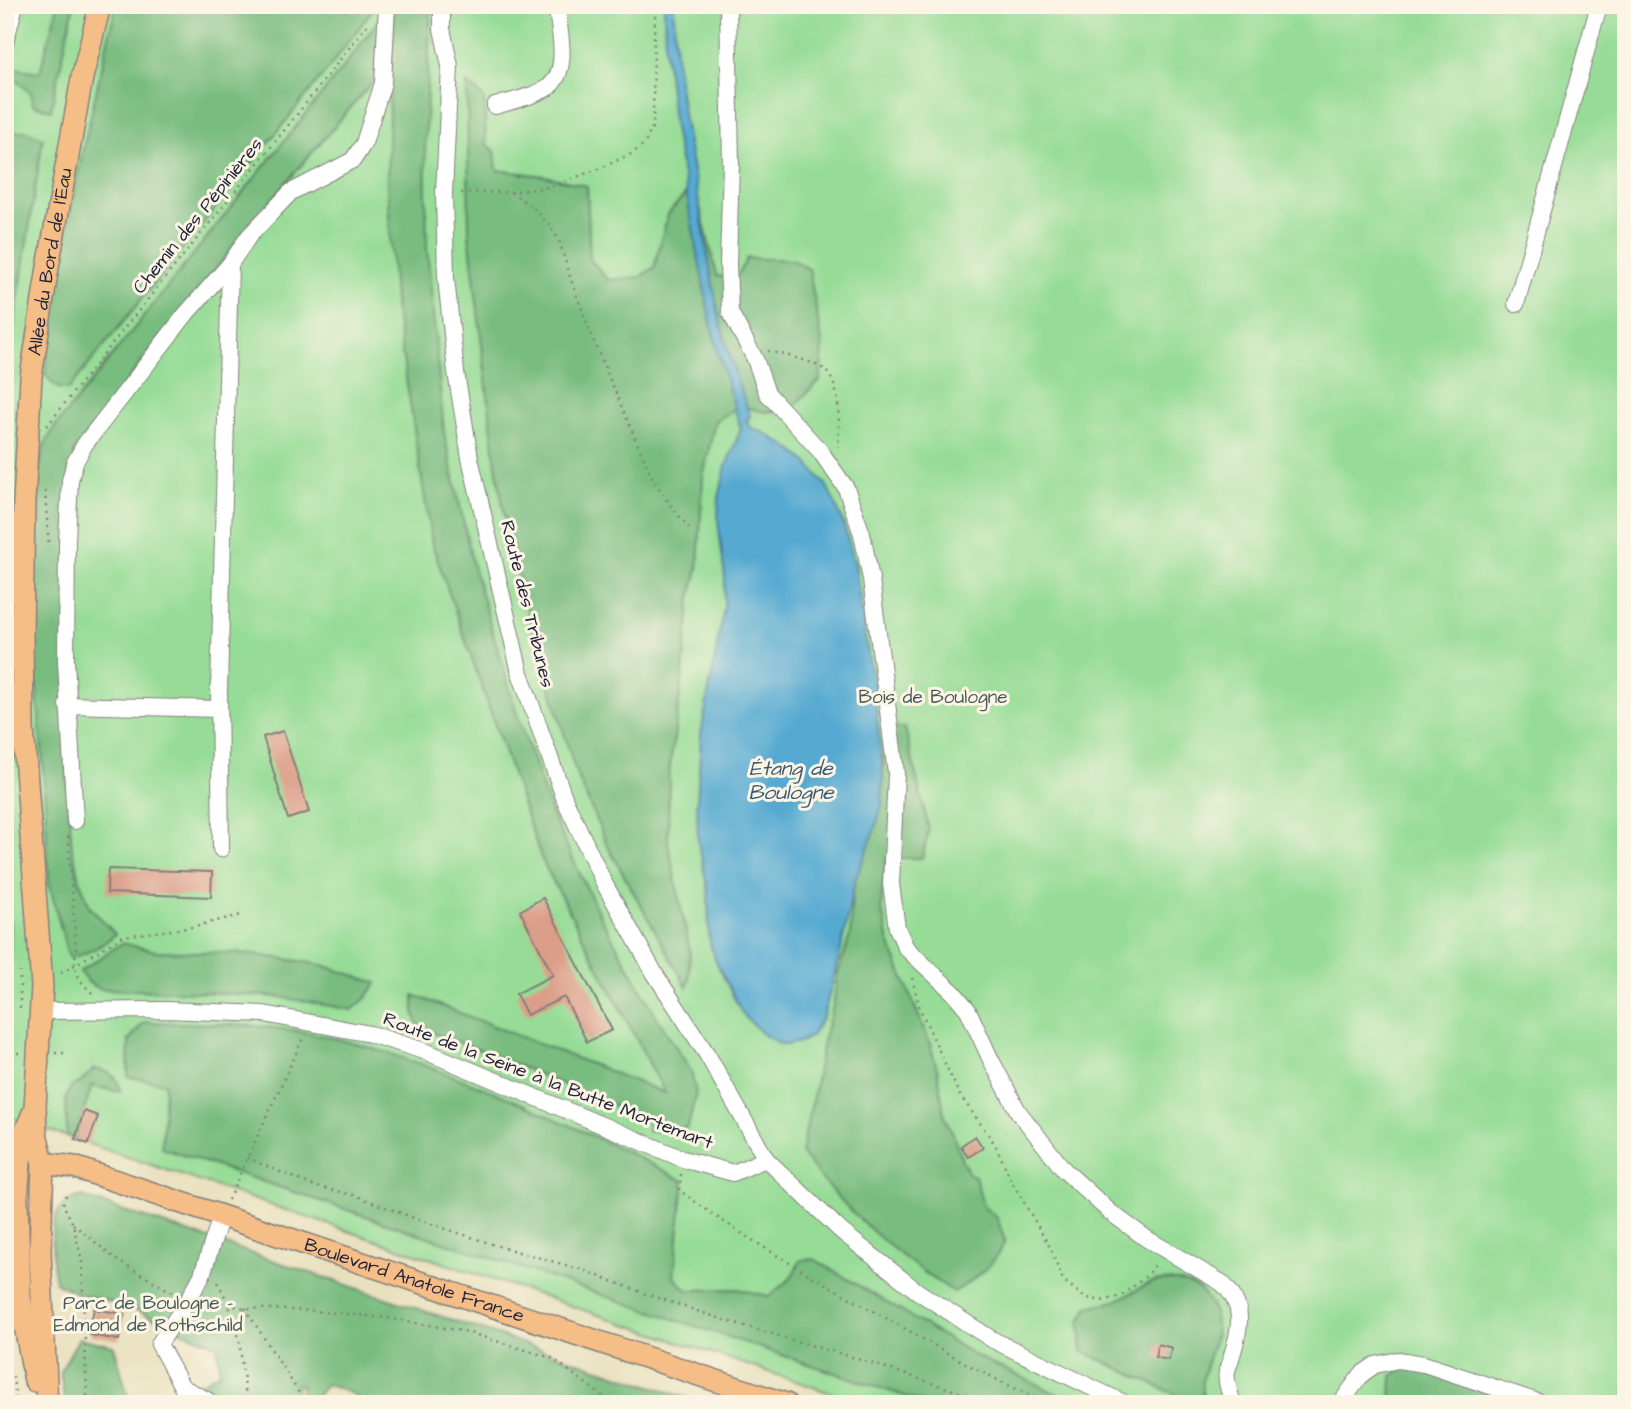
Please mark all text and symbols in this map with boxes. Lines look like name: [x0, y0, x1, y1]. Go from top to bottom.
street label: Chemin des Pépinières: [126, 132, 270, 300]
street label: Allée du Bord de l'Eau: [21, 165, 79, 357]
street label: Route des Tribunes: [493, 518, 561, 690]
park label: Bois de Boulogne: [859, 684, 1007, 712]
water label: Étang de Boulogne: [748, 754, 835, 808]
street label: Route de la Seine à la Butte Mortemart: [379, 1005, 717, 1157]
street label: Boulevard Anatole France: [301, 1231, 528, 1329]
park label: Parc de Boulogne - Edmond de Rothschild: [54, 1290, 243, 1339]

